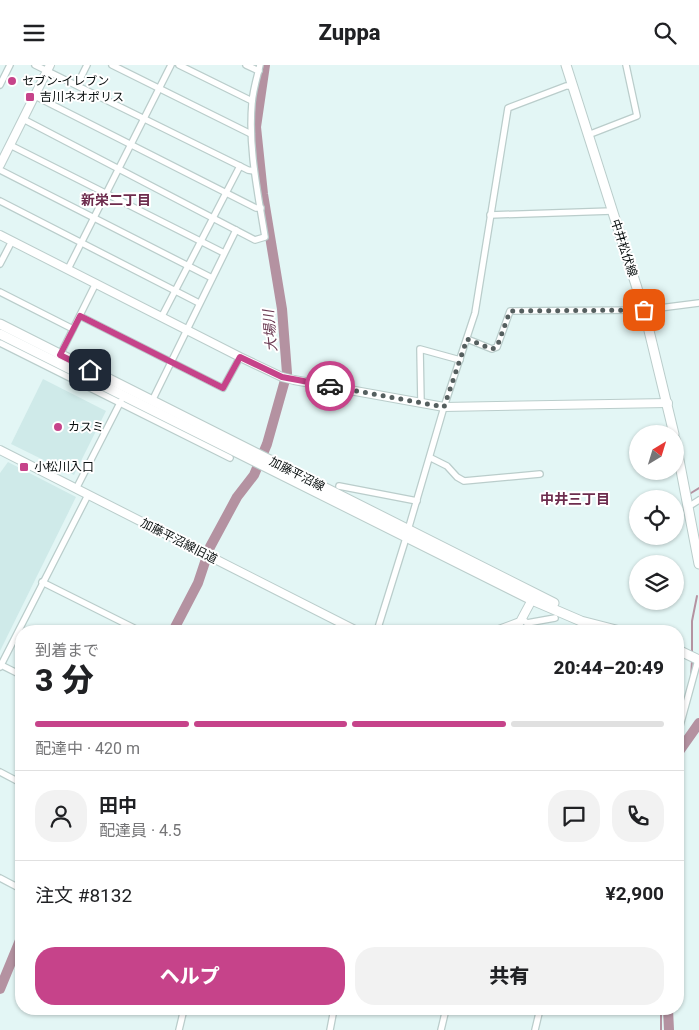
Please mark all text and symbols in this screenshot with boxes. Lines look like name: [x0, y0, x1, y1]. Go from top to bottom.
icon: menu: [20, 19, 48, 47]
icon: search: [651, 19, 679, 47]
text: Zuppa: [318, 20, 381, 45]
place label: セブン-イレブン: [22, 74, 109, 88]
marker: セブン-イレブン: [6, 75, 18, 87]
place label: 吉川ネオポリス: [40, 90, 124, 104]
marker: 吉川ネオポリス: [24, 91, 36, 103]
district label: 新栄二丁目: [81, 192, 151, 208]
street label: 中井松伏線: [608, 217, 640, 279]
pin: [623, 289, 665, 331]
icon: bag: [630, 296, 658, 324]
water label: 大場川: [260, 307, 280, 353]
pin: [69, 349, 111, 391]
icon: home: [76, 356, 104, 384]
courier: [305, 361, 355, 411]
icon: car: [316, 372, 344, 400]
place label: カスミ: [68, 420, 104, 434]
marker: カスミ: [52, 421, 64, 433]
north arrow: [629, 425, 684, 480]
map controls: [629, 425, 684, 610]
street label: 加藤平沼線: [267, 454, 327, 494]
place label: 小松川入口: [34, 460, 94, 474]
marker: 小松川入口: [18, 461, 30, 473]
button: locate: [629, 490, 684, 545]
district label: 中井三丁目: [540, 491, 610, 507]
street label: 加藤平沼線旧道: [138, 516, 220, 566]
button: layers: [629, 555, 684, 610]
text: 到着まで: [35, 641, 99, 660]
text: 20:44–20:49: [553, 656, 664, 679]
text: 3 分: [35, 661, 93, 699]
text: 配達中 · 420 m: [35, 739, 140, 758]
button: person: [35, 790, 87, 842]
button: chat: [548, 790, 600, 842]
button: phone: [612, 790, 664, 842]
text: 田中: [99, 794, 137, 817]
text: 配達員 · 4.5: [99, 821, 181, 840]
text: ¥2,900: [606, 882, 664, 905]
text: 注文 #8132: [35, 884, 132, 907]
button: ヘルプ: [35, 947, 345, 1005]
button: 共有: [355, 947, 664, 1005]

